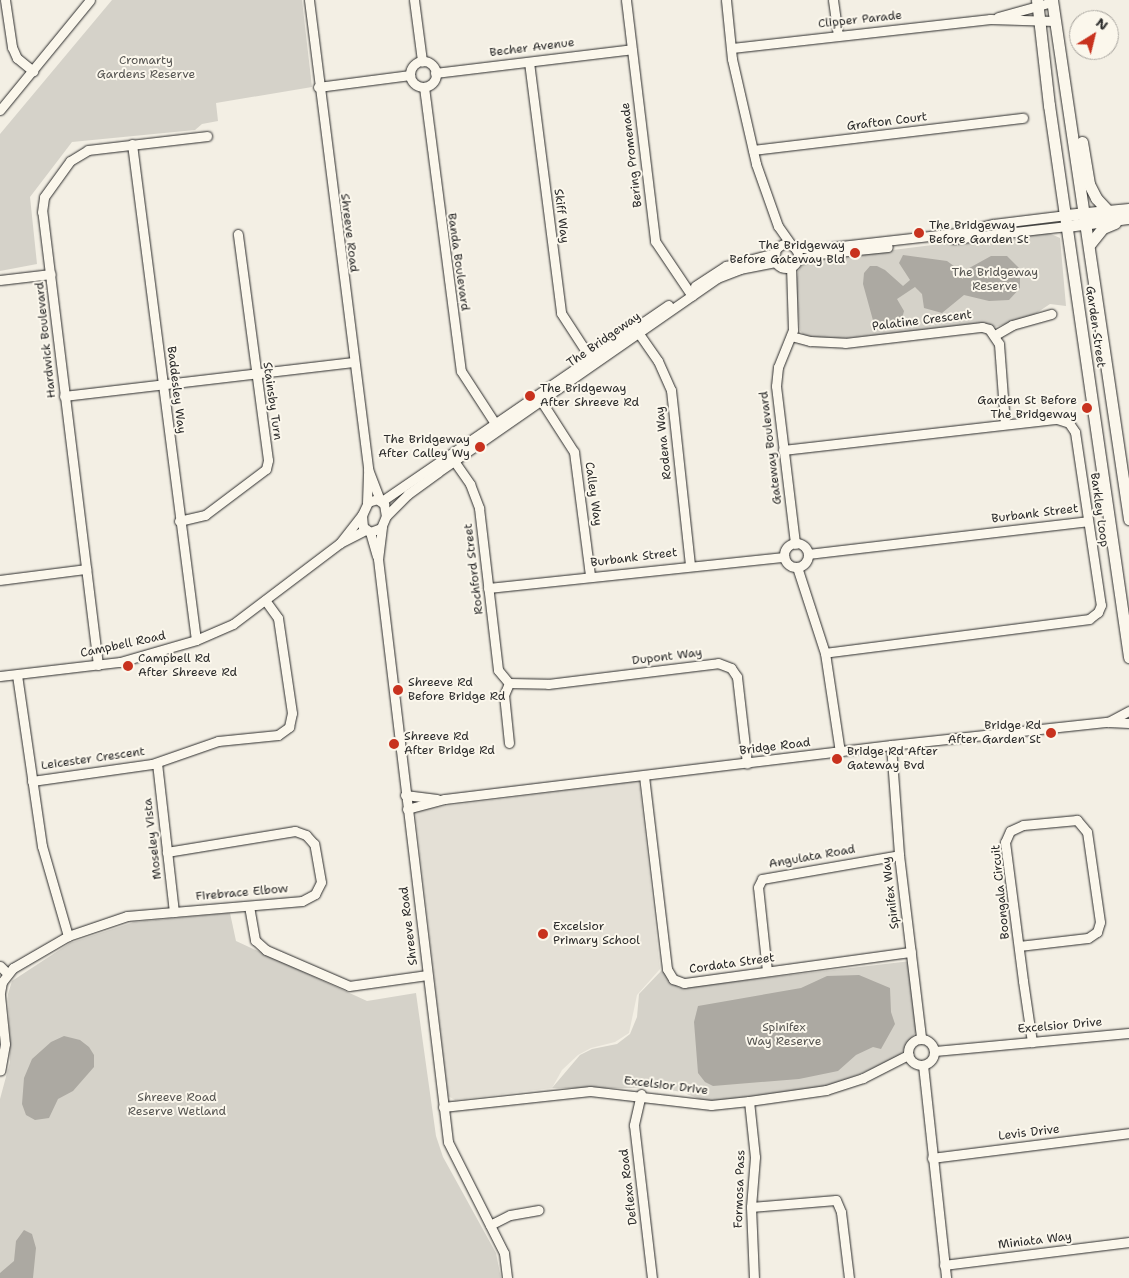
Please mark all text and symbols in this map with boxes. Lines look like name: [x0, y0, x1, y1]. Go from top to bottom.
street label: Clipper Parade: [817, 8, 903, 32]
north arrow: [1069, 10, 1119, 60]
text: N: [1092, 13, 1112, 34]
street label: Becher Avenue: [489, 36, 575, 60]
park label: Cromarty Gardens Reserve: [97, 54, 195, 82]
street label: Bering Promenade: [618, 102, 646, 208]
street label: Grafton Court: [846, 110, 928, 134]
street label: Skiff Way: [551, 188, 571, 244]
street label: Shreeve Road: [337, 193, 361, 273]
street label: Banda Boulevard: [444, 212, 472, 312]
place label: The Bridgeway Before Garden St: [929, 219, 1029, 247]
marker: The Bridgeway Before Garden St: [913, 227, 925, 239]
place label: The Bridgeway Before Gateway Bld: [730, 239, 845, 267]
marker: The Bridgeway Before Gateway Bld: [849, 247, 861, 259]
park label: The Bridgeway Reserve: [952, 266, 1038, 294]
street label: Hardwick Boulevard: [33, 281, 59, 399]
street label: Garden Street: [1082, 285, 1108, 369]
street label: Palatine Crescent: [871, 308, 973, 334]
street label: The Bridgeway: [564, 309, 644, 371]
street label: Baddesley Way: [163, 345, 189, 435]
street label: Stainsby Turn: [259, 361, 285, 441]
place label: The Bridgeway After Shreeve Rd: [540, 382, 639, 410]
marker: The Bridgeway After Shreeve Rd: [524, 390, 536, 402]
street label: Gateway Boulevard: [757, 391, 785, 505]
place label: Garden St Before The Bridgeway: [977, 394, 1077, 422]
marker: Garden St Before The Bridgeway: [1081, 402, 1093, 414]
street label: Rodena Way: [653, 406, 675, 480]
place label: The Bridgeway After Calley Wy: [378, 433, 470, 461]
marker: The Bridgeway After Calley Wy: [474, 441, 486, 453]
street label: Calley Way: [581, 461, 605, 527]
street label: Barkley Loop: [1087, 472, 1111, 548]
street label: Burbank Street: [991, 502, 1079, 526]
street label: Rochford Street: [461, 523, 487, 615]
street label: Burbank Street: [590, 546, 678, 570]
street label: Campbell Road: [79, 629, 167, 661]
street label: Dupont Way: [631, 646, 703, 668]
place label: Campbell Rd After Shreeve Rd: [138, 652, 237, 680]
marker: Campbell Rd After Shreeve Rd: [122, 660, 134, 672]
place label: Shreeve Rd Before Bridge Rd: [408, 676, 505, 704]
marker: Shreeve Rd Before Bridge Rd: [392, 684, 404, 696]
place label: Bridge Rd After Garden St: [948, 719, 1041, 747]
marker: Bridge Rd After Garden St: [1045, 727, 1057, 739]
place label: Shreeve Rd After Bridge Rd: [404, 730, 495, 758]
street label: Bridge Road: [739, 736, 811, 758]
marker: Shreeve Rd After Bridge Rd: [388, 738, 400, 750]
street label: Leicester Crescent: [40, 745, 146, 773]
place label: Bridge Rd After Gateway Bvd: [847, 745, 938, 773]
marker: Bridge Rd After Gateway Bvd: [831, 753, 843, 765]
street label: Moseley Vista: [141, 798, 165, 880]
street label: Angulata Road: [768, 842, 856, 872]
street label: Boongala Circuit: [989, 844, 1013, 940]
street label: Spinifex Way: [879, 856, 903, 930]
street label: Firebrace Elbow: [195, 882, 289, 904]
street label: Shreeve Road: [397, 886, 421, 966]
place label: Excelsior Primary School: [553, 920, 640, 948]
marker: Excelsior Primary School: [537, 928, 549, 940]
street label: Cordata Street: [688, 951, 776, 977]
street label: Excelsior Drive: [1017, 1015, 1103, 1037]
park label: Spinifex Way Reserve: [747, 1021, 821, 1049]
street label: Excelsior Drive: [623, 1074, 709, 1098]
park label: Shreeve Road Reserve Wetland: [128, 1091, 226, 1119]
street label: Levis Drive: [997, 1122, 1061, 1144]
street label: Deflexa Road: [617, 1148, 641, 1226]
street label: Formosa Pass: [731, 1149, 749, 1229]
street label: Miniata Way: [997, 1229, 1073, 1253]

